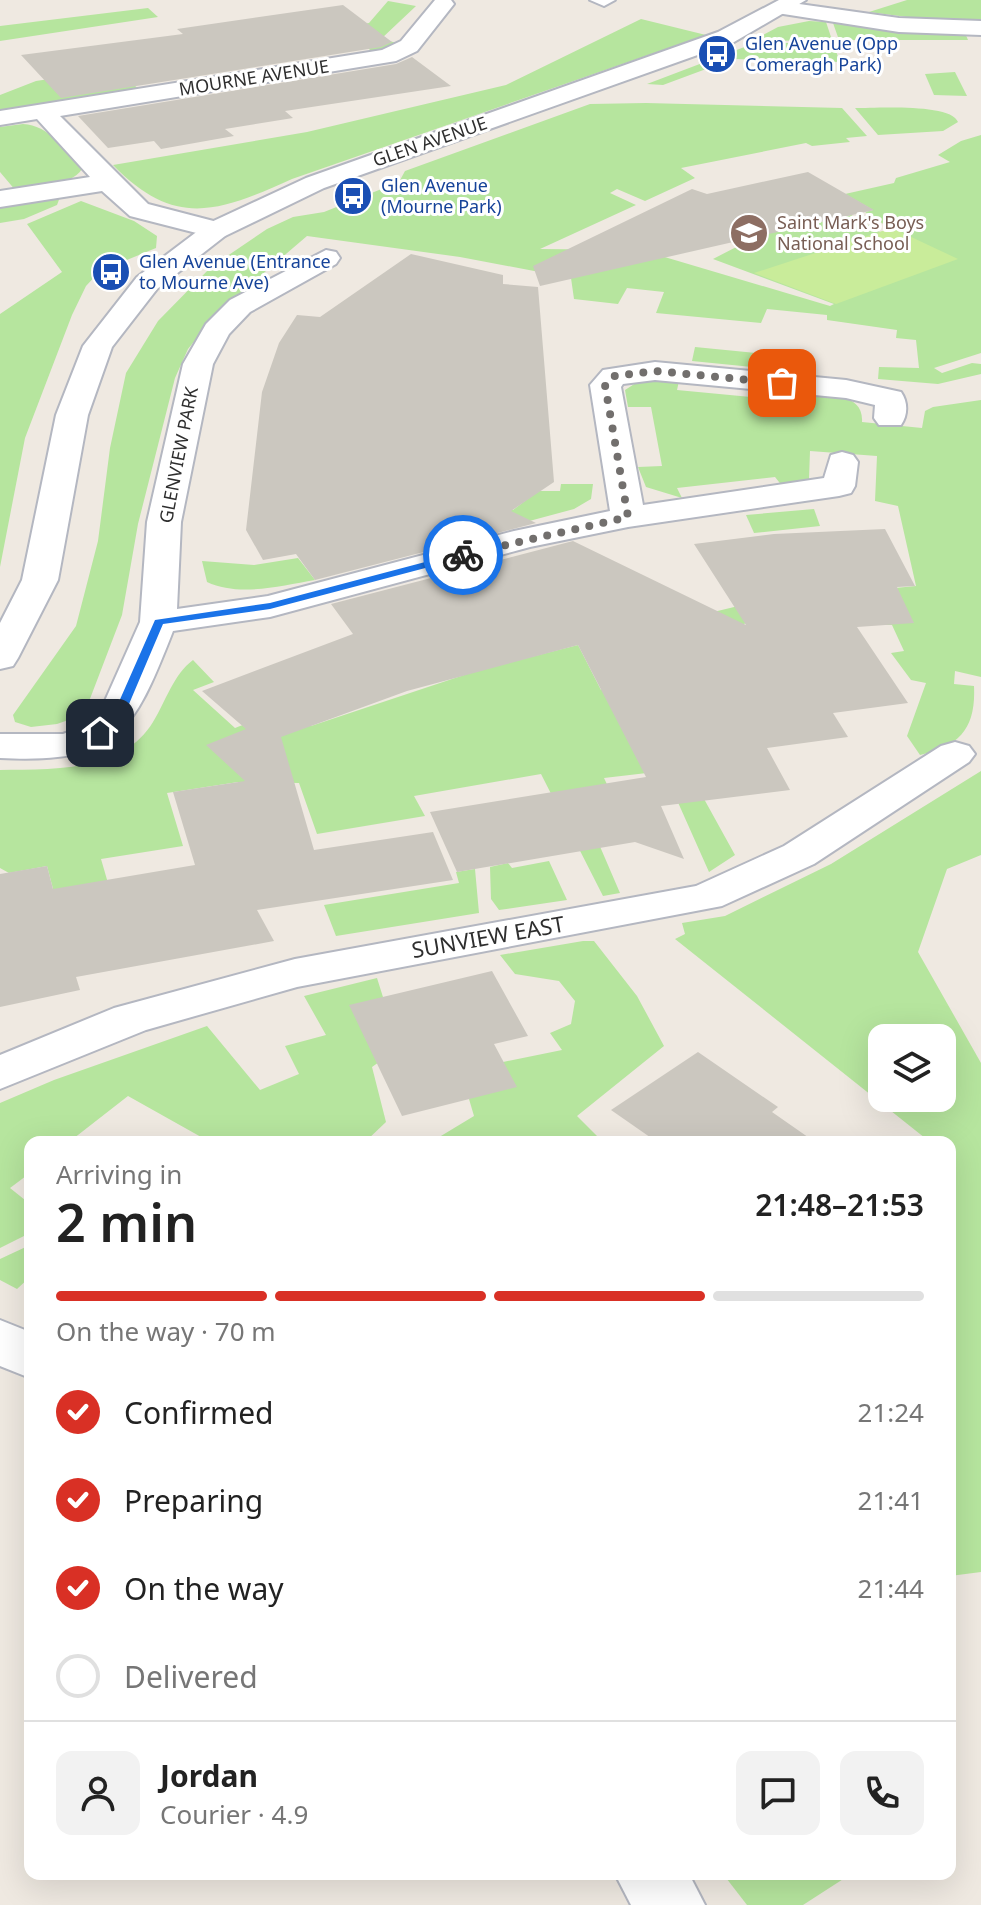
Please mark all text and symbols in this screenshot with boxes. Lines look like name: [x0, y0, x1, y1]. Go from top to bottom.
place label: Glen Avenue (Opp Comeragh Park): [745, 31, 898, 76]
bus stop icon: Glen Avenue (Opp Comeragh Park): [696, 33, 738, 75]
street label: MOURNE AVENUE: [177, 53, 331, 101]
street label: GLEN AVENUE: [369, 110, 490, 172]
place label: Glen Avenue (Mourne Park): [381, 173, 502, 218]
bus stop icon: Glen Avenue (Mourne Park): [332, 175, 374, 217]
place label: Saint Mark's Boys National School: [777, 210, 924, 255]
school or university icon: Saint Mark's Boys National School: [728, 212, 770, 254]
place label: Glen Avenue (Entrance to Mourne Ave): [139, 249, 331, 294]
bus stop icon: Glen Avenue (Entrance to Mourne Ave): [90, 251, 132, 293]
pin: [748, 349, 816, 417]
icon: bag: [760, 361, 804, 405]
street label: GLENVIEW PARK: [153, 384, 203, 525]
courier: [423, 515, 503, 595]
icon: bike: [441, 533, 485, 577]
pin: [66, 699, 134, 767]
icon: home: [78, 711, 122, 755]
street label: SUNVIEW EAST: [409, 908, 567, 964]
map controls: [868, 1024, 956, 1112]
button: layers: [868, 1024, 956, 1112]
text: Arriving in: [56, 1156, 182, 1192]
text: 21:48–21:53: [755, 1184, 924, 1225]
text: 2 min: [56, 1186, 197, 1257]
text: On the way · 70 m: [56, 1313, 276, 1349]
icon: check: [56, 1390, 100, 1434]
text: Confirmed: [124, 1392, 274, 1433]
text: 21:24: [858, 1394, 924, 1430]
icon: check: [56, 1478, 100, 1522]
text: Preparing: [124, 1480, 263, 1521]
text: 21:41: [858, 1482, 924, 1518]
icon: check: [56, 1566, 100, 1610]
text: On the way: [124, 1568, 284, 1609]
text: 21:44: [858, 1570, 924, 1606]
text: Delivered: [124, 1656, 258, 1697]
button: person: [56, 1751, 140, 1835]
button: chat: [736, 1751, 820, 1835]
button: phone: [840, 1751, 924, 1835]
text: Jordan: [160, 1755, 258, 1796]
text: Courier · 4.9: [160, 1796, 308, 1832]

